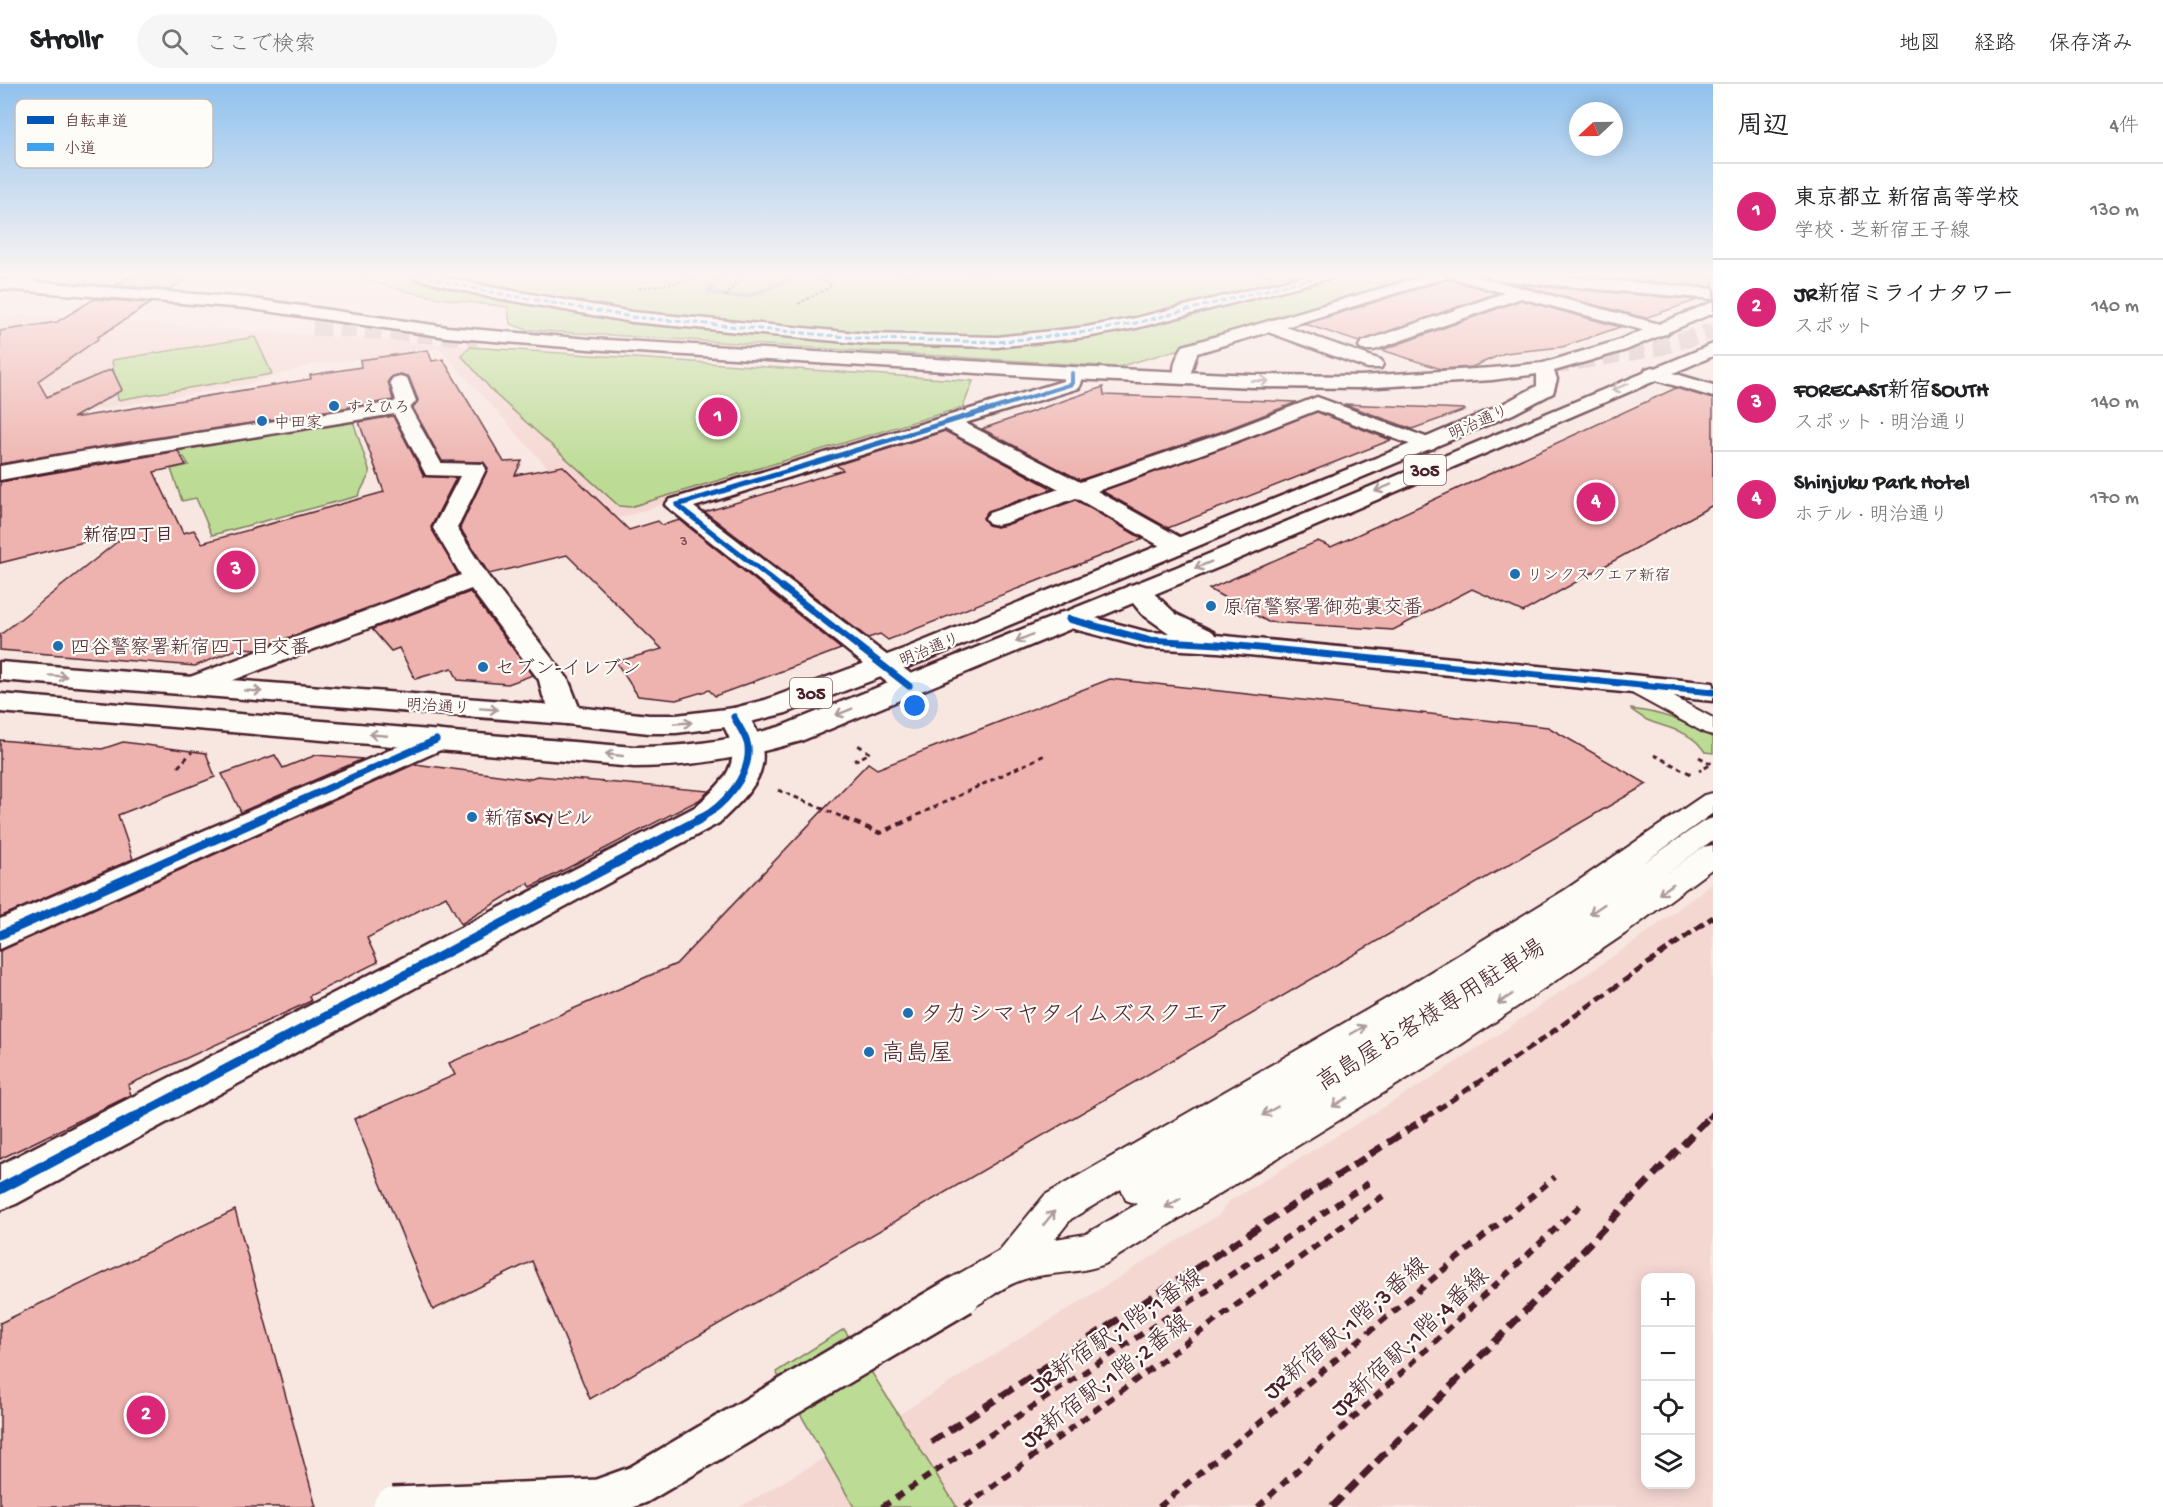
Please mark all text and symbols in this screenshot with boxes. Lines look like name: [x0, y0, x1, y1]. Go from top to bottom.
search box: [137, 14, 557, 68]
text: Strollr: [30, 25, 101, 58]
icon: search: [158, 25, 191, 58]
text: ここで検索: [206, 33, 316, 59]
text: 地図: [1899, 33, 1941, 58]
text: 経路: [1974, 33, 2016, 58]
text: 保存済み: [2049, 33, 2133, 58]
legend: [15, 99, 213, 168]
north arrow: [1569, 102, 1623, 156]
text: 自転車道: [64, 112, 128, 133]
text: 周辺: [1737, 113, 1789, 144]
text: 4件: [2110, 116, 2139, 139]
text: 小道: [64, 140, 96, 160]
text: 東京都立 新宿高等学校: [1794, 187, 2019, 213]
text: 1: [1752, 200, 1761, 223]
text: 130 m: [2090, 200, 2139, 223]
text: 学校 · 芝新宿王子線: [1794, 221, 1970, 244]
text: JR新宿ミライナタワー: [1794, 283, 2014, 309]
text: 2: [1752, 296, 1761, 319]
text: 140 m: [2091, 296, 2139, 319]
text: スポット: [1794, 317, 1874, 340]
one-way arrow: [1249, 375, 1269, 387]
text: FORECAST新宿SOUTH: [1794, 379, 1989, 405]
one-way arrow: [1611, 382, 1630, 393]
text: 3: [1751, 392, 1762, 415]
text: 140 m: [2091, 392, 2139, 415]
pin: 1: [698, 394, 738, 440]
marker: すえひろ: [327, 399, 341, 413]
place label: すえひろ: [346, 399, 410, 419]
street label: 明治通り: [1446, 402, 1513, 446]
text: スポット · 明治通り: [1794, 413, 1970, 436]
marker: 中田家: [255, 414, 269, 428]
place label: 中田家: [274, 414, 322, 434]
road number: 305: [1404, 455, 1446, 485]
text: Shinjuku Park Hotel: [1794, 471, 1970, 497]
pin: 4: [1576, 480, 1616, 524]
one-way arrow: [1374, 483, 1392, 494]
text: 4: [1752, 488, 1761, 511]
text: 170 m: [2090, 488, 2139, 511]
text: ホテル · 明治通り: [1794, 505, 1949, 528]
district label: 新宿四丁目: [83, 525, 173, 547]
house number: 3: [679, 534, 688, 551]
pin: 3: [216, 548, 256, 592]
one-way arrow: [1195, 560, 1213, 571]
marker: リンクスクエア新宿: [1508, 567, 1522, 581]
place label: リンクスクエア新宿: [1527, 567, 1671, 587]
place label: 原宿警察署御苑裏交番: [1223, 596, 1423, 621]
marker: 原宿警察署御苑裏交番: [1204, 599, 1218, 613]
street label: 明治通り: [897, 630, 964, 672]
one-way arrow: [1016, 633, 1034, 644]
place label: 四谷警察署新宿四丁目交番: [70, 636, 310, 661]
marker: 四谷警察署新宿四丁目交番: [51, 639, 65, 653]
place label: セブン-イレブン: [495, 658, 641, 682]
marker: セブン-イレブン: [476, 660, 490, 674]
one-way arrow: [48, 671, 68, 682]
road number: 305: [790, 678, 832, 708]
one-way arrow: [242, 686, 262, 697]
your location: [900, 691, 929, 720]
street label: 明治通り: [405, 696, 470, 720]
one-way arrow: [479, 704, 499, 715]
one-way arrow: [835, 707, 854, 718]
one-way arrow: [673, 718, 693, 729]
one-way arrow: [369, 729, 388, 740]
one-way arrow: [605, 749, 625, 760]
place label: 新宿SKYビル: [484, 808, 593, 832]
marker: 新宿SKYビル: [465, 810, 479, 824]
one-way arrow: [1658, 883, 1674, 895]
one-way arrow: [1589, 903, 1605, 915]
street label: 高島屋お客様専用駐車場: [1312, 934, 1551, 1099]
one-way arrow: [1497, 993, 1514, 1005]
place label: タカシマヤタイムズスクエア: [920, 1002, 1230, 1031]
marker: タカシマヤタイムズスクエア: [901, 1006, 915, 1020]
one-way arrow: [1349, 1024, 1366, 1036]
place label: 高島屋: [881, 1040, 953, 1070]
marker: 高島屋: [862, 1045, 876, 1059]
one-way arrow: [1332, 1097, 1349, 1109]
one-way arrow: [1262, 1106, 1279, 1118]
one-way arrow: [1165, 1197, 1182, 1209]
one-way arrow: [1042, 1211, 1055, 1227]
street label: JR新宿駅;1階;3番線: [1258, 1251, 1436, 1407]
street label: JR新宿駅;1階;4番線: [1326, 1262, 1496, 1424]
street label: JR新宿駅;1階;1番線: [1025, 1263, 1211, 1402]
map controls: [1641, 1273, 1695, 1489]
button: +: [1641, 1273, 1695, 1327]
street label: JR新宿駅;1階;2番線: [1016, 1308, 1198, 1456]
button: −: [1641, 1327, 1695, 1381]
button: locate: [1641, 1381, 1695, 1435]
pin: 2: [126, 1392, 166, 1438]
button: layers: [1641, 1435, 1695, 1489]

